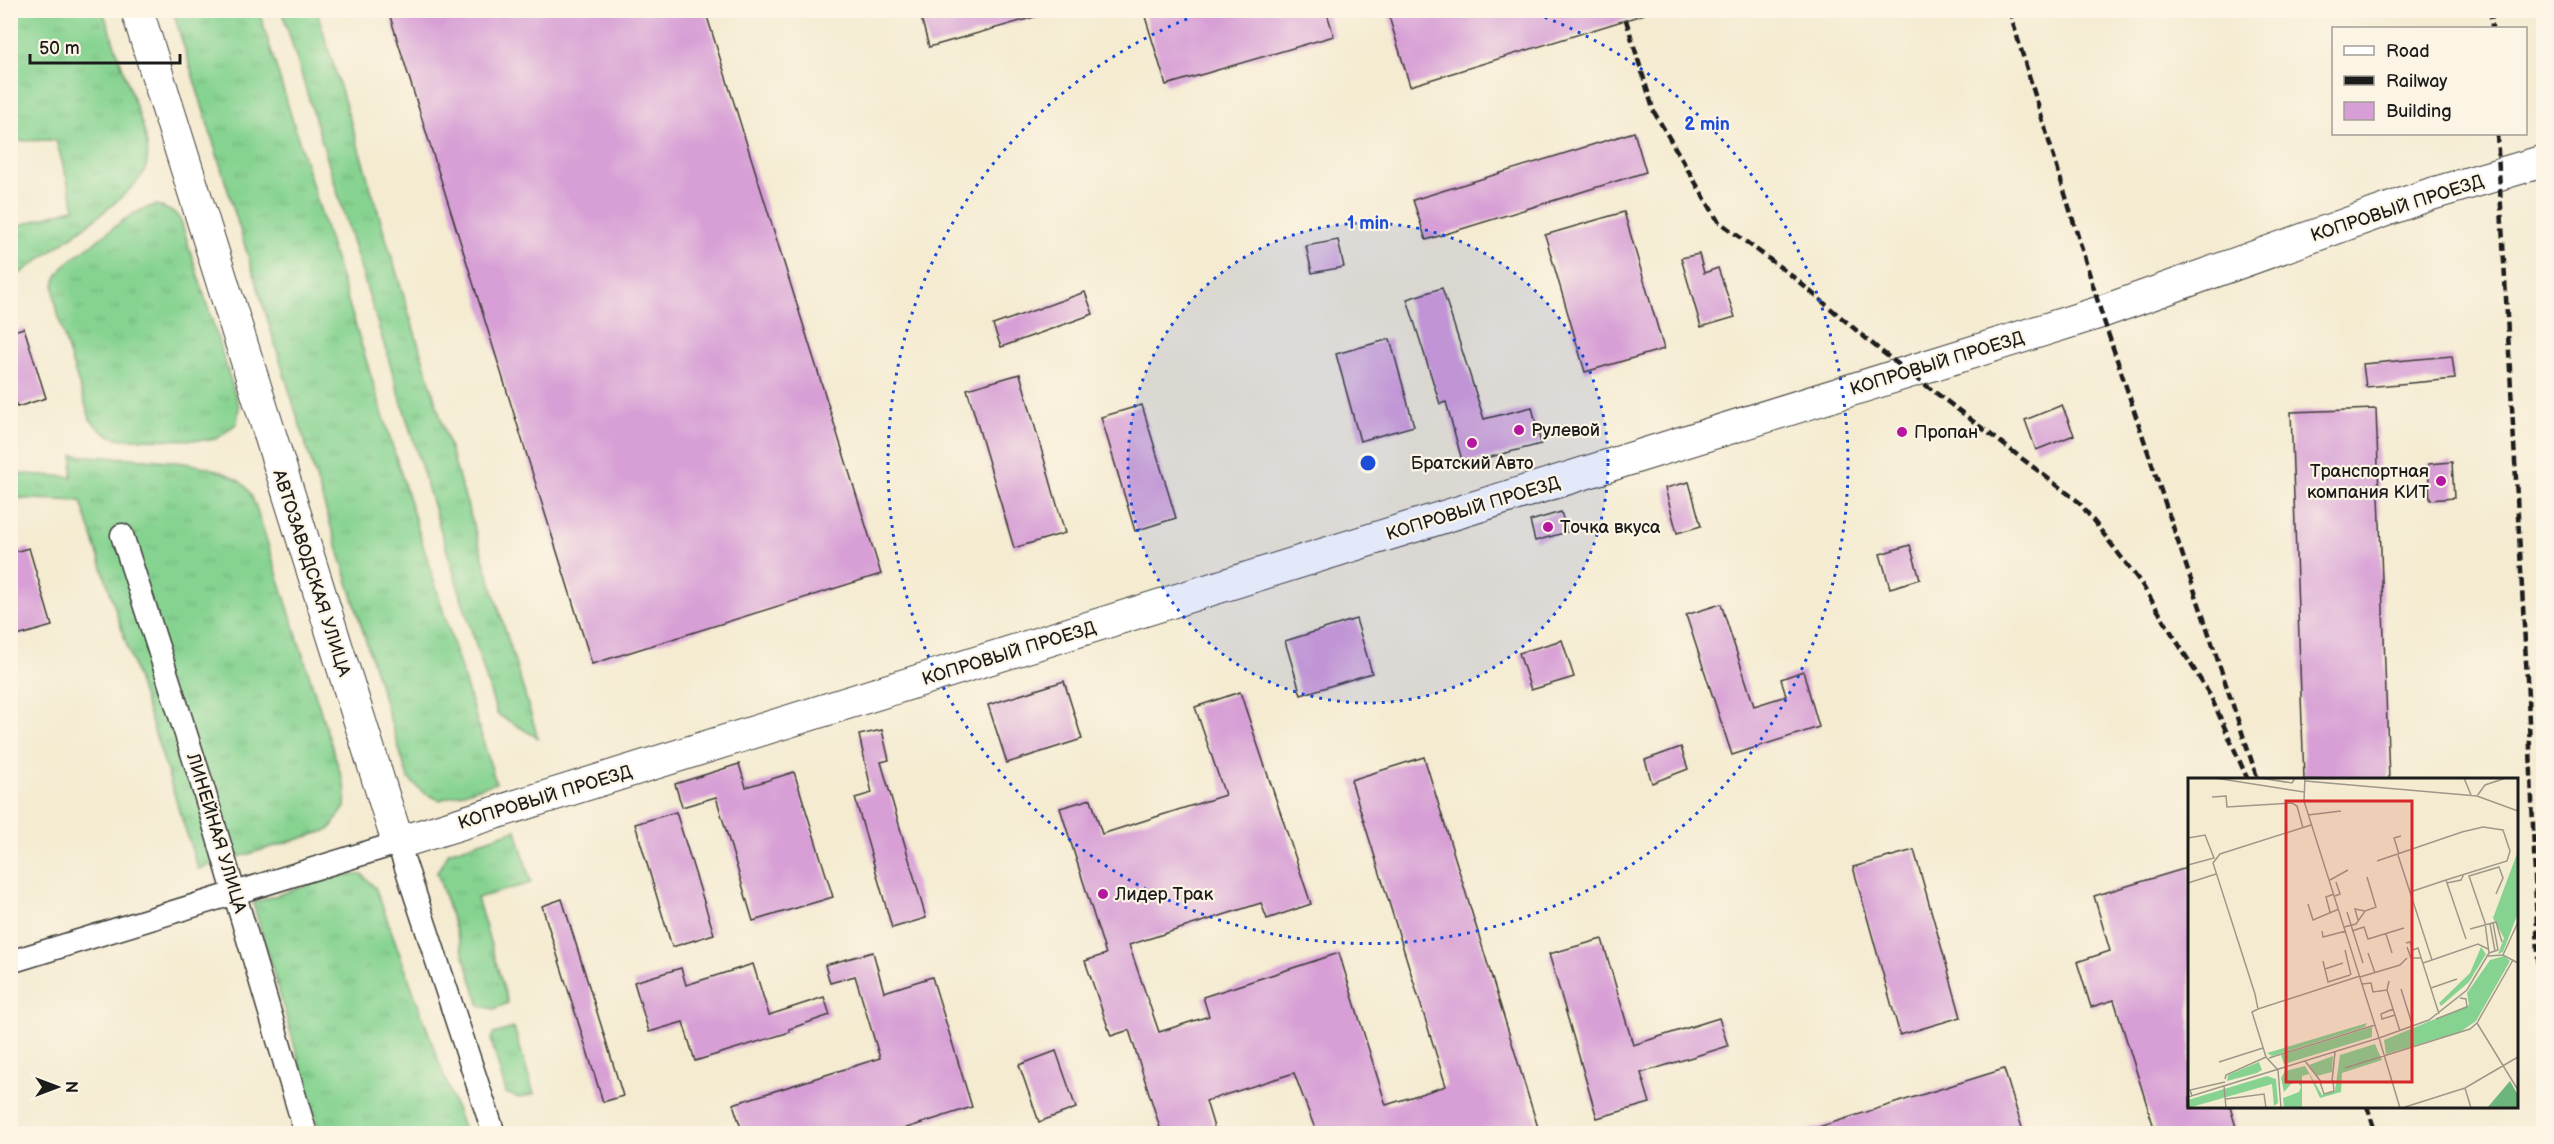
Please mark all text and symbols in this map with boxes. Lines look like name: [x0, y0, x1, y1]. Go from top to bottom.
scale bar: [30, 27, 180, 65]
legend: [2332, 27, 2527, 135]
text: 50 m: [39, 38, 80, 59]
text: Road: [2386, 41, 2430, 62]
text: Railway: [2386, 71, 2448, 92]
text: Building: [2386, 101, 2452, 122]
text: 2 min: [1684, 114, 1730, 135]
street label: КОПРОВЫЙ ПРОЕЗД: [2308, 171, 2487, 246]
text: 1 min: [1347, 213, 1389, 234]
street label: КОПРОВЫЙ ПРОЕЗД: [1848, 327, 2027, 400]
place label: Рулевой: [1531, 420, 1600, 441]
place label: Пропан: [1914, 422, 1978, 443]
marker: Рулевой: [1512, 423, 1526, 437]
marker: Пропан: [1895, 425, 1909, 439]
marker: Братский Авто: [1465, 436, 1479, 450]
centre of rings: [1358, 453, 1378, 473]
place label: Братский Авто: [1411, 453, 1533, 474]
place label: Транспортная компания КИТ: [2307, 461, 2430, 503]
street label: АВТОЗАВОДСКАЯ УЛИЦА: [268, 466, 355, 679]
street label: КОПРОВЫЙ ПРОЕЗД: [1384, 472, 1563, 545]
marker: Транспортная компания КИТ: [2434, 474, 2448, 488]
place label: Точка вкуса: [1560, 517, 1661, 538]
marker: Точка вкуса: [1541, 520, 1555, 534]
street label: КОПРОВЫЙ ПРОЕЗД: [920, 617, 1099, 690]
street label: ЛИНЕЙНАЯ УЛИЦА: [182, 750, 251, 916]
street label: КОПРОВЫЙ ПРОЕЗД: [456, 761, 635, 834]
inset map: [2188, 778, 2518, 1108]
place label: Лидер Трак: [1114, 884, 1214, 905]
marker: Лидер Трак: [1096, 887, 1110, 901]
north arrow: [27, 1057, 87, 1117]
text: N: [61, 1081, 80, 1093]

